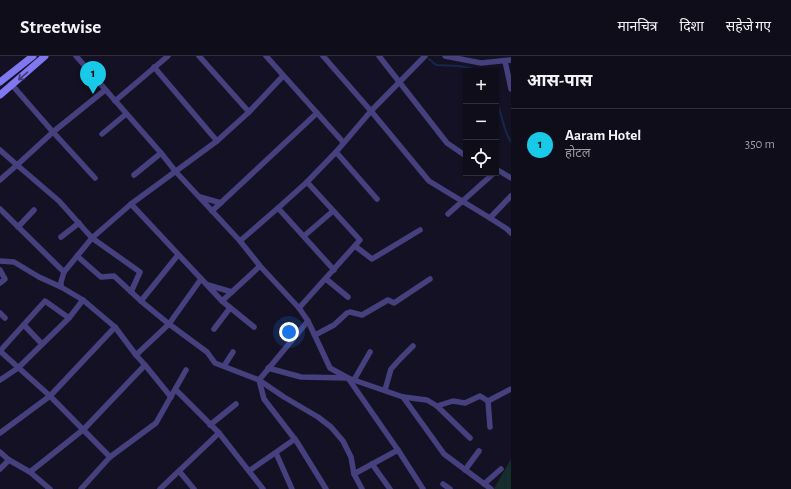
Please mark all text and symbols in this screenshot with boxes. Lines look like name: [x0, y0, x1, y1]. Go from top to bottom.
text: Streetwise: [20, 18, 101, 37]
text: मानचित्र: [618, 20, 658, 34]
text: दिशा: [680, 20, 704, 34]
text: सहेजे गए: [726, 20, 771, 34]
pin: 1: [80, 61, 106, 94]
map controls: [463, 68, 499, 176]
button: +: [463, 68, 499, 104]
one-way arrow: [17, 71, 28, 80]
text: आस-पास: [527, 72, 592, 89]
button: −: [463, 104, 499, 140]
text: Aaram Hotel: [565, 128, 641, 143]
text: 1: [538, 138, 542, 151]
text: 350 m: [745, 138, 775, 151]
button: locate: [463, 140, 499, 176]
text: होटल: [565, 147, 591, 160]
your location: [279, 322, 299, 342]

